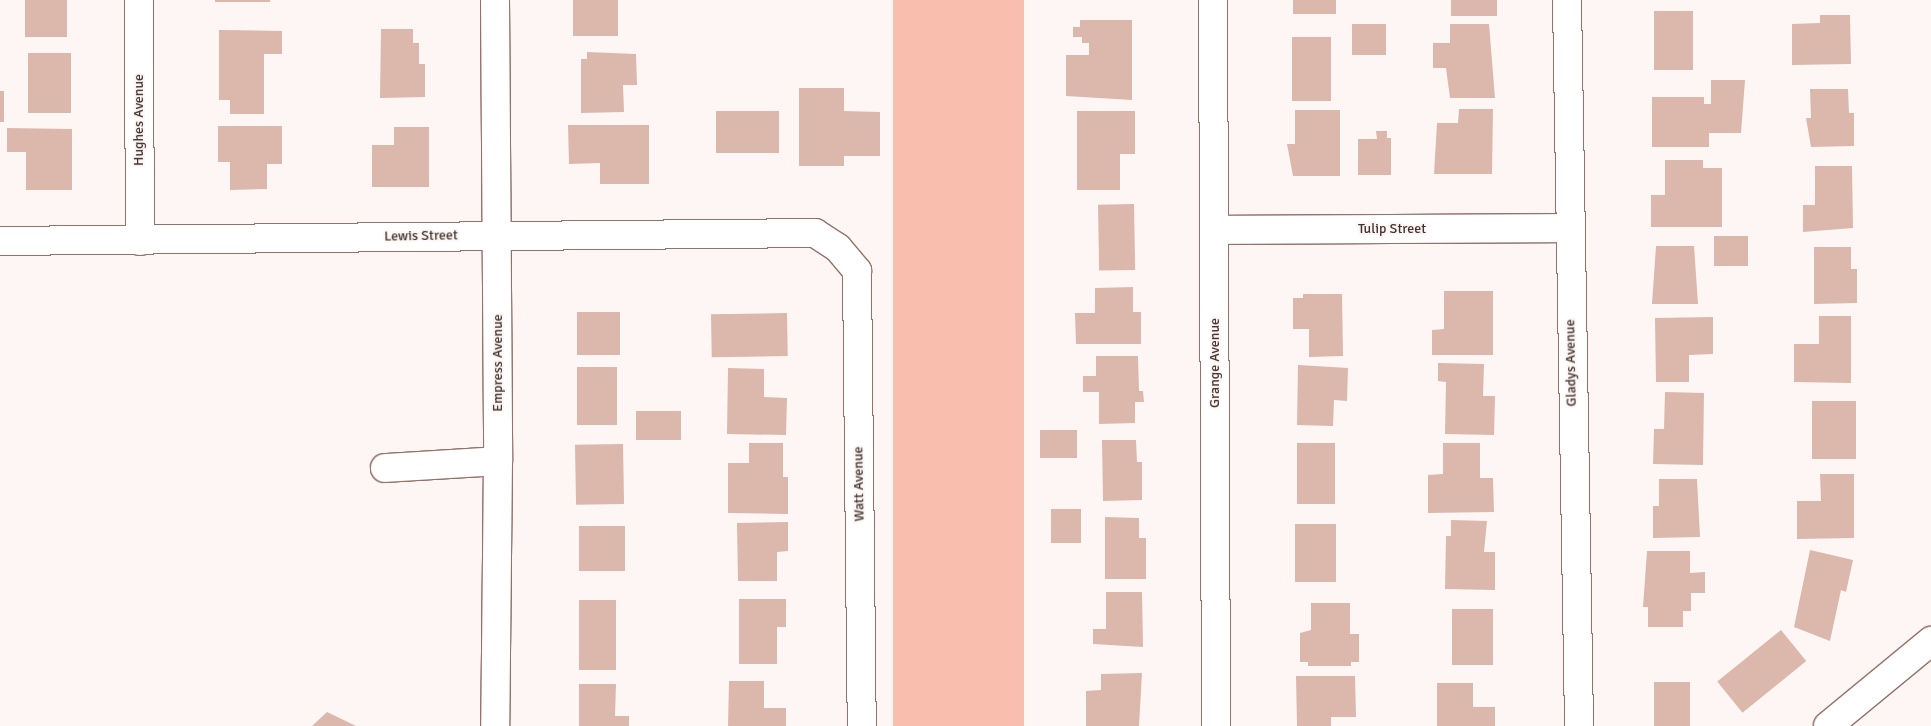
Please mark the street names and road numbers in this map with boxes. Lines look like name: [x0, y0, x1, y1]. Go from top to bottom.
street label: Hughes Avenue: [131, 74, 147, 166]
street label: Tulip Street: [1358, 221, 1426, 237]
street label: Lewis Street: [384, 227, 458, 245]
street label: Empress Avenue: [490, 314, 506, 412]
street label: Grange Avenue: [1207, 318, 1223, 408]
street label: Gladys Avenue: [1562, 319, 1580, 407]
street label: Watt Avenue: [850, 446, 868, 522]

